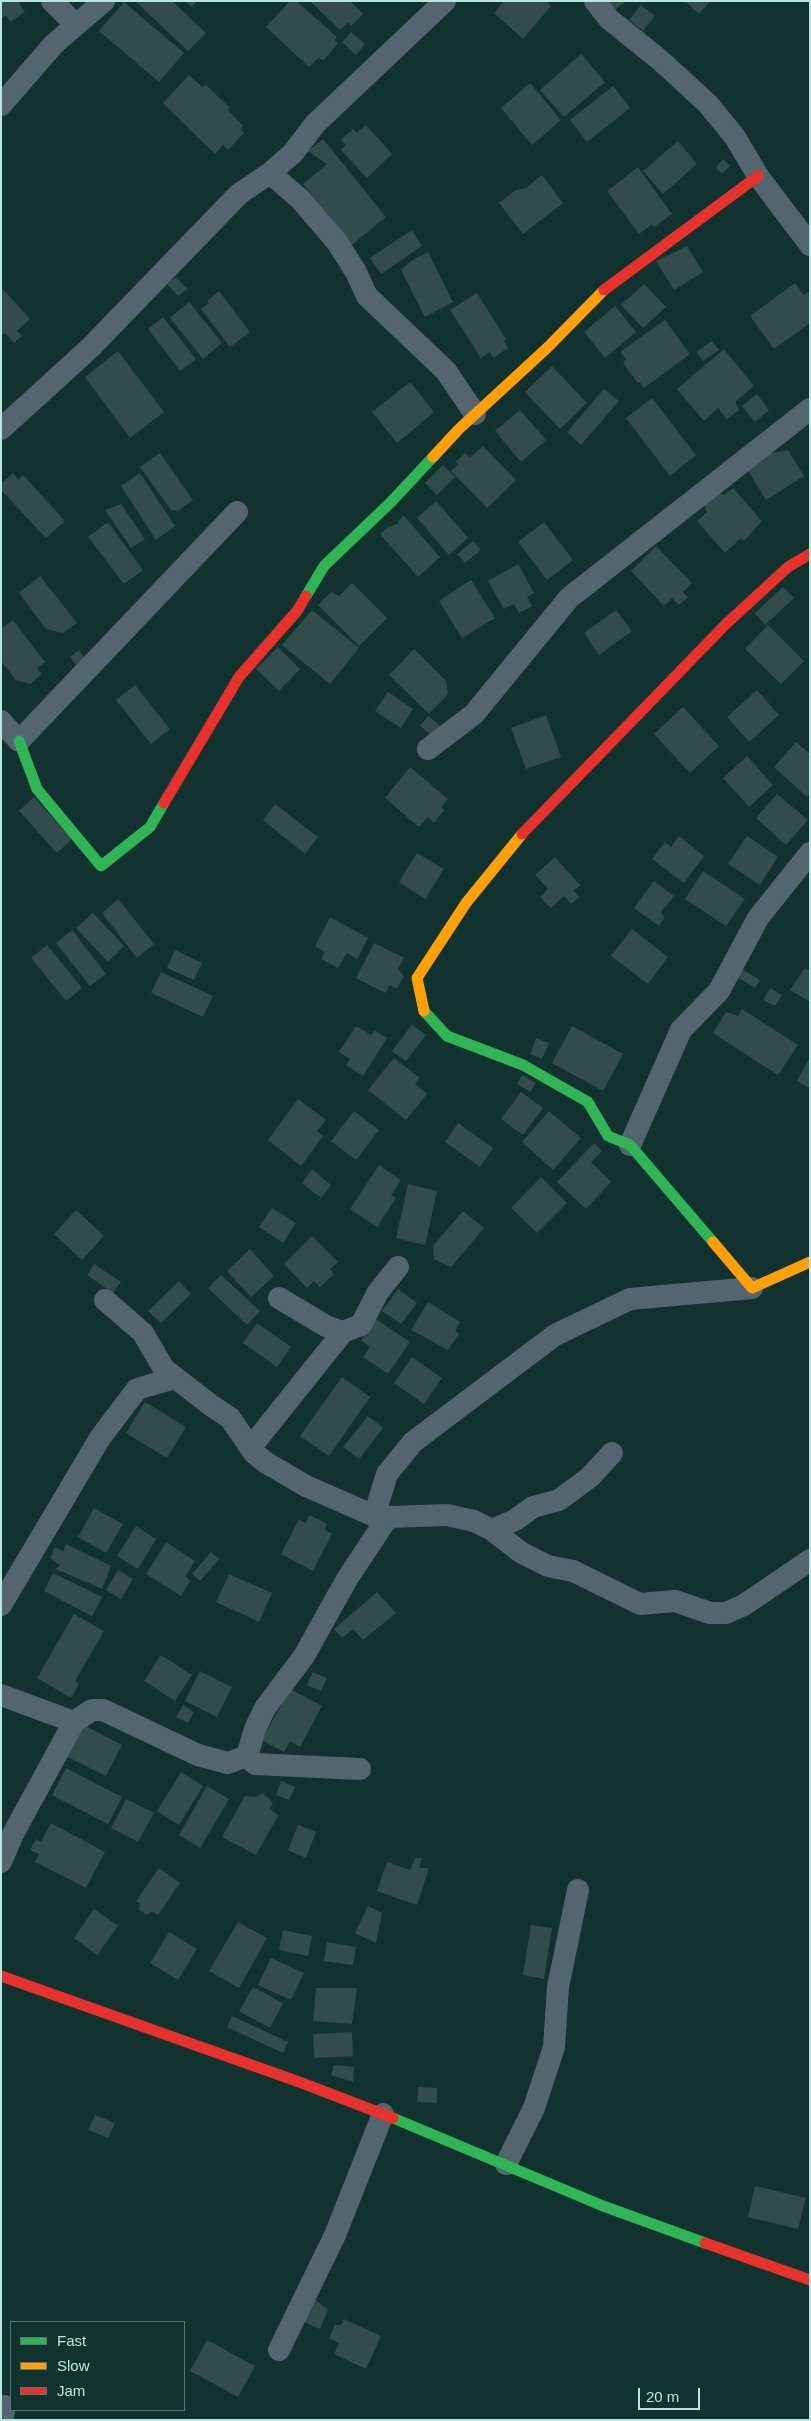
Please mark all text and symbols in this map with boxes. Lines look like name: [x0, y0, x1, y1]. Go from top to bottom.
legend: [10, 2321, 185, 2411]
text: Fast: [57, 2332, 86, 2349]
text: Slow: [57, 2357, 90, 2374]
scale bar: [641, 2378, 704, 2410]
text: Jam: [57, 2382, 85, 2399]
text: 20 m: [646, 2388, 679, 2405]

